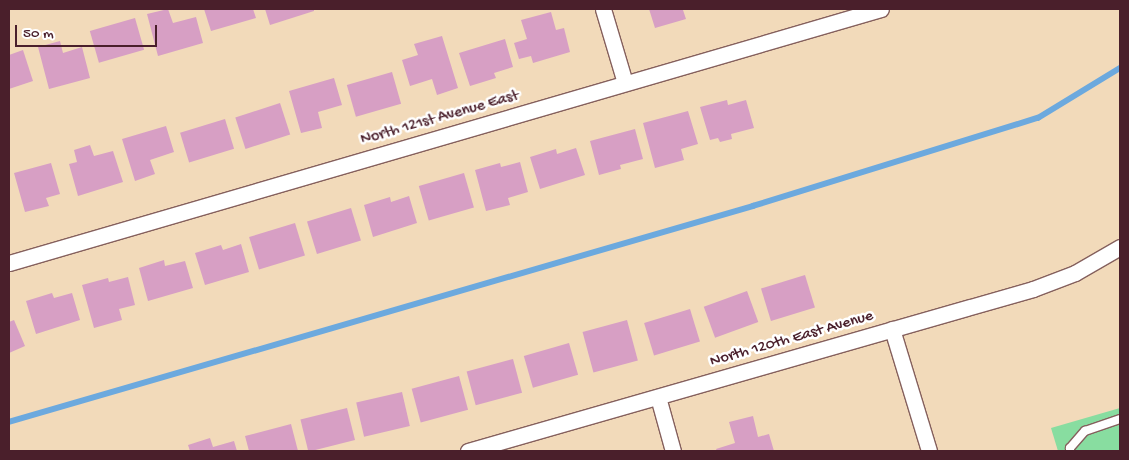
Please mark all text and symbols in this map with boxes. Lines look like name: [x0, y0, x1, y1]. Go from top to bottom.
scale bar: [18, 15, 160, 47]
text: 50 m: [23, 25, 54, 43]
street label: North 121st Avenue East: [359, 87, 521, 151]
street label: North 120th East Avenue: [708, 308, 876, 372]

